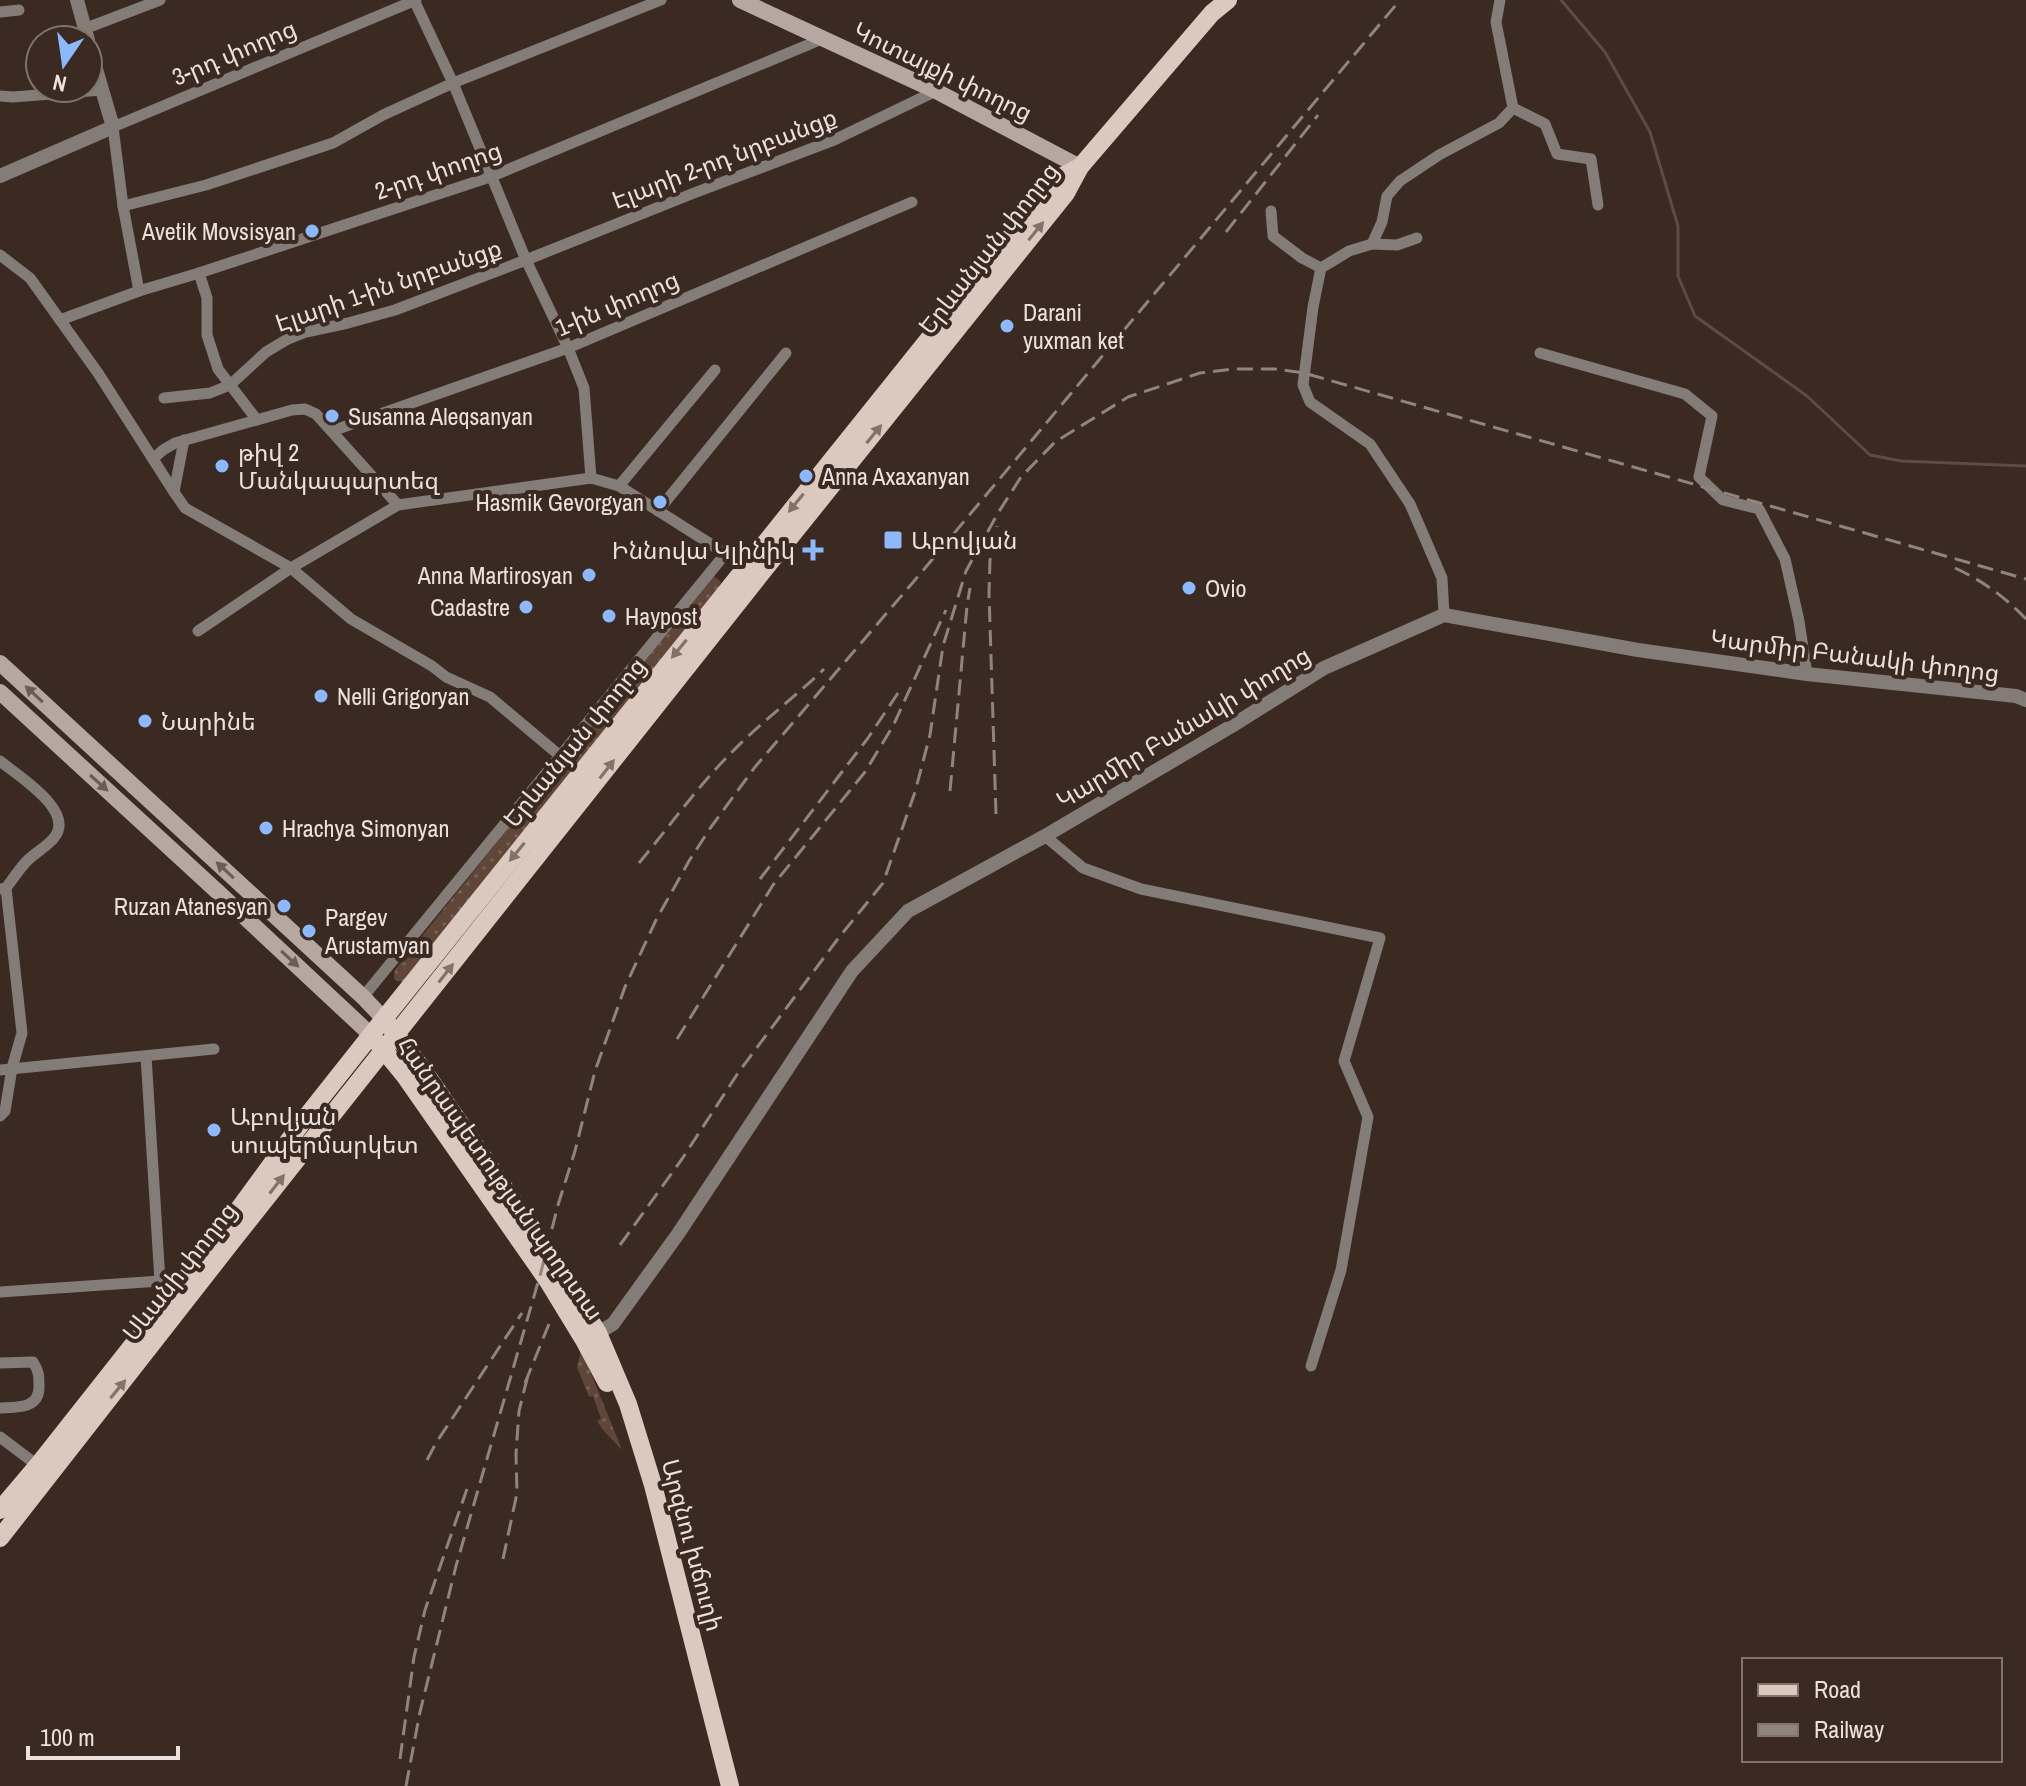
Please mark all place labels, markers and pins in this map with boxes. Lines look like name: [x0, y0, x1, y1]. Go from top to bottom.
place label: Avetik Movsisyan: [141, 215, 296, 247]
marker: Avetik Movsisyan: [303, 222, 321, 240]
place label: Darani yuxman ket: [1023, 296, 1124, 356]
marker: Darani yuxman ket: [998, 317, 1016, 335]
place label: Susanna Aleqsanyan: [348, 400, 533, 432]
marker: Susanna Aleqsanyan: [323, 407, 341, 425]
place label: թիվ 2 Մանկապարտեզ: [238, 436, 441, 496]
marker: թիվ 2 Մանկապարտեզ: [213, 457, 231, 475]
place label: Anna Axaxanyan: [821, 460, 970, 492]
marker: Anna Axaxanyan: [797, 467, 815, 485]
place label: Hasmik Gevorgyan: [476, 486, 644, 518]
marker: Hasmik Gevorgyan: [651, 493, 669, 511]
place label: Աբովյան: [911, 524, 1017, 556]
marker: Աբովյան: [882, 529, 904, 551]
place label: Իննովա Կլինիկ: [612, 534, 795, 566]
marker: Իննովա Կլինիկ: [802, 539, 824, 561]
place label: Anna Martirosyan: [417, 559, 573, 591]
marker: Anna Martirosyan: [580, 566, 598, 584]
place label: Ovio: [1205, 572, 1247, 604]
marker: Ovio: [1180, 579, 1198, 597]
place label: Cadastre: [430, 591, 510, 623]
marker: Cadastre: [517, 598, 535, 616]
place label: Haypost: [625, 600, 698, 632]
marker: Haypost: [600, 607, 618, 625]
place label: Nelli Grigoryan: [337, 680, 469, 712]
marker: Nelli Grigoryan: [312, 687, 330, 705]
place label: Նարինե: [161, 705, 256, 737]
marker: Նարինե: [136, 712, 154, 730]
place label: Hrachya Simonyan: [282, 812, 449, 844]
marker: Hrachya Simonyan: [257, 819, 275, 837]
place label: Ruzan Atanesyan: [114, 890, 268, 922]
marker: Ruzan Atanesyan: [275, 897, 293, 915]
place label: Pargev Arustamyan: [324, 901, 430, 961]
marker: Pargev Arustamyan: [300, 922, 318, 940]
place label: Աբովյան սուպերմարկետ: [230, 1100, 419, 1160]
marker: Աբովյան սուպերմարկետ: [205, 1121, 223, 1139]

